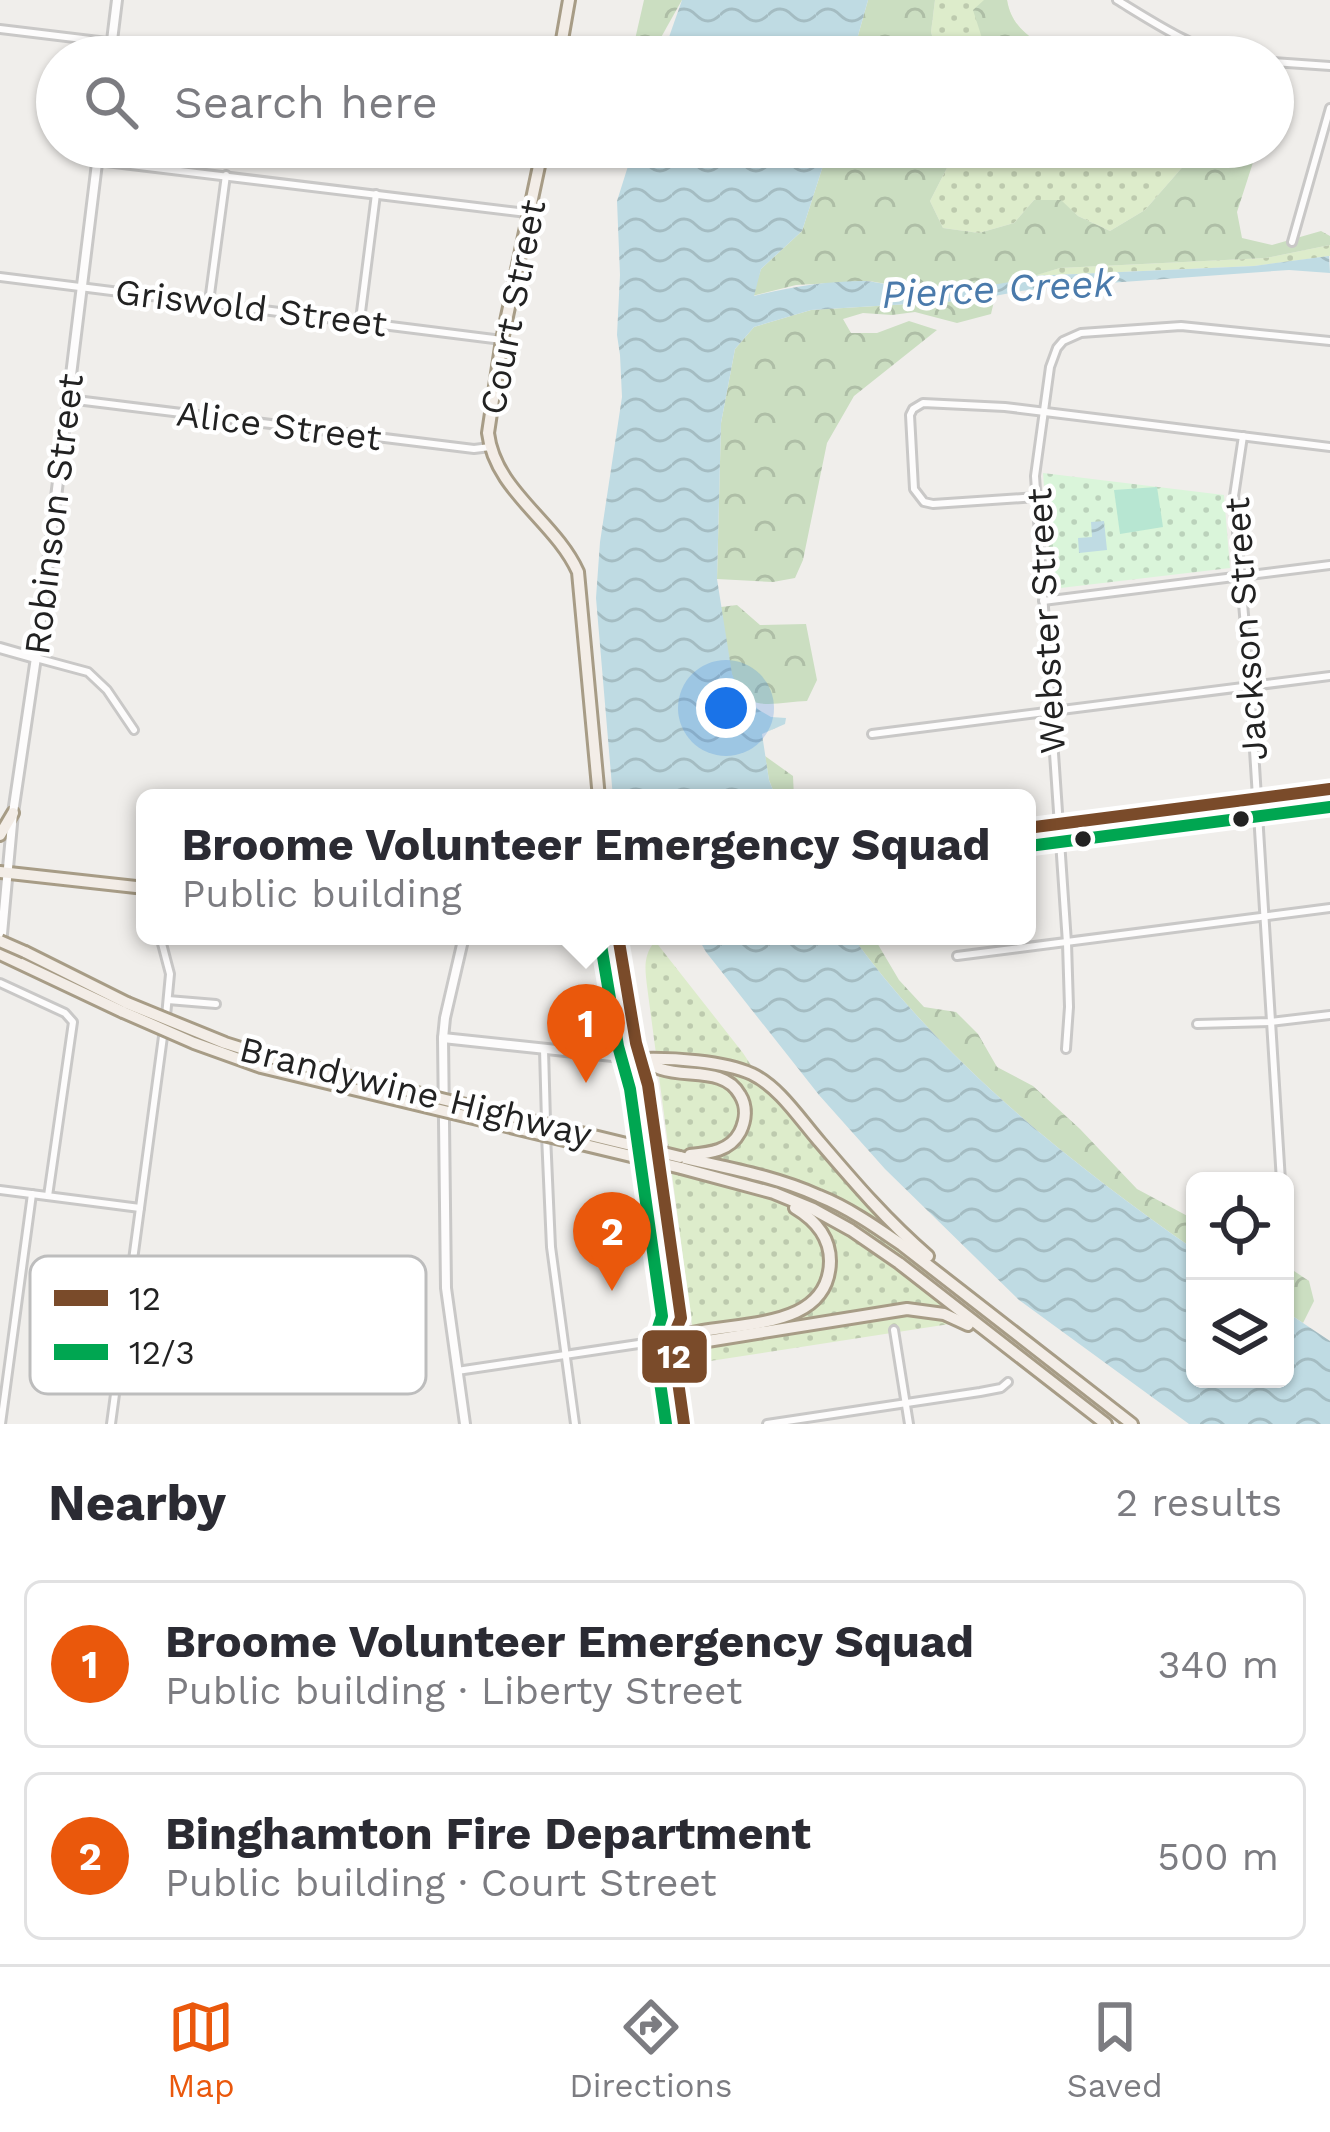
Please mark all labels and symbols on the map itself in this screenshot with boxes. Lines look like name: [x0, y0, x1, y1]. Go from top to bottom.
street label: Court Street: [472, 196, 554, 418]
water label: Pierce Creek: [880, 260, 1117, 317]
street label: Griswold Street: [113, 270, 389, 346]
street label: Robinson Street: [16, 371, 92, 657]
street label: Alice Street: [174, 393, 384, 459]
street label: Webster Street: [1018, 487, 1074, 755]
street label: Jackson Street: [1216, 496, 1276, 762]
your location: [696, 678, 756, 738]
unlabelled marker: [1230, 808, 1252, 830]
unlabelled marker: [1072, 828, 1094, 850]
pin: 1: [547, 984, 625, 1083]
street label: Brandywine Highway: [235, 1028, 597, 1156]
pin: 2: [573, 1192, 651, 1291]
legend: [30, 1256, 426, 1394]
text: 12: [129, 1279, 161, 1318]
line badge: 12: [640, 1328, 709, 1385]
text: 12/3: [129, 1333, 195, 1372]
text: 12: [657, 1337, 691, 1376]

